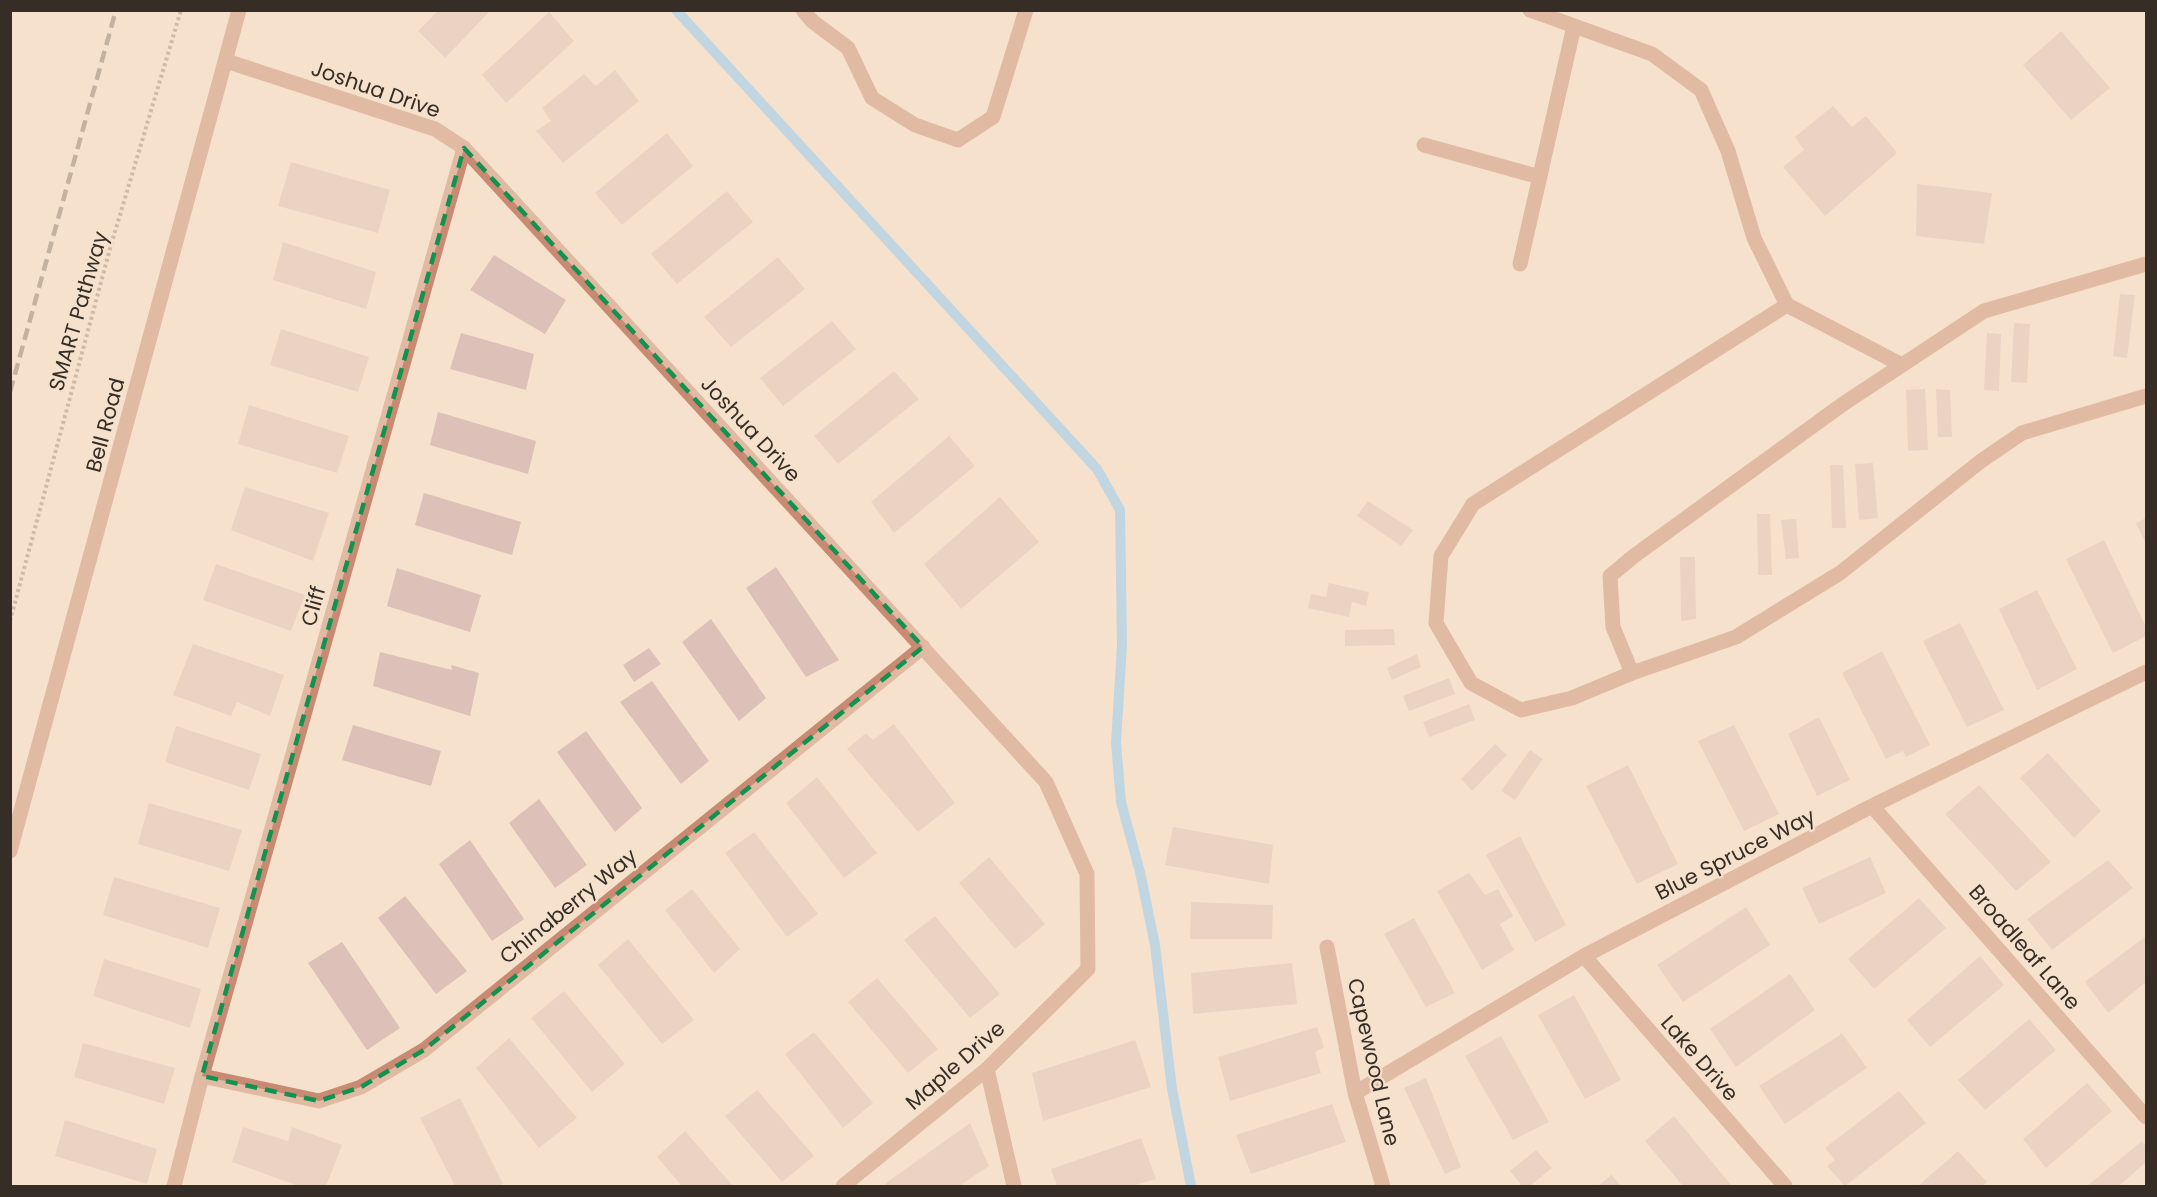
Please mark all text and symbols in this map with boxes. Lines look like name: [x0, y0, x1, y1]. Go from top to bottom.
street label: Joshua Drive: [308, 53, 444, 125]
street label: SMART Pathway: [41, 228, 115, 394]
street label: Joshua Drive: [694, 370, 808, 488]
street label: Bell Road: [79, 375, 131, 475]
street label: Cliff: [293, 583, 333, 629]
street label: Blue Spruce Way: [1650, 801, 1820, 907]
street label: Chinaberry Way: [493, 841, 643, 971]
street label: Broadleaf Lane: [1962, 878, 2088, 1016]
street label: Capewood Lane: [1341, 975, 1407, 1149]
street label: Lake Drive: [1654, 1009, 1746, 1107]
street label: Maple Drive: [899, 1014, 1011, 1116]

